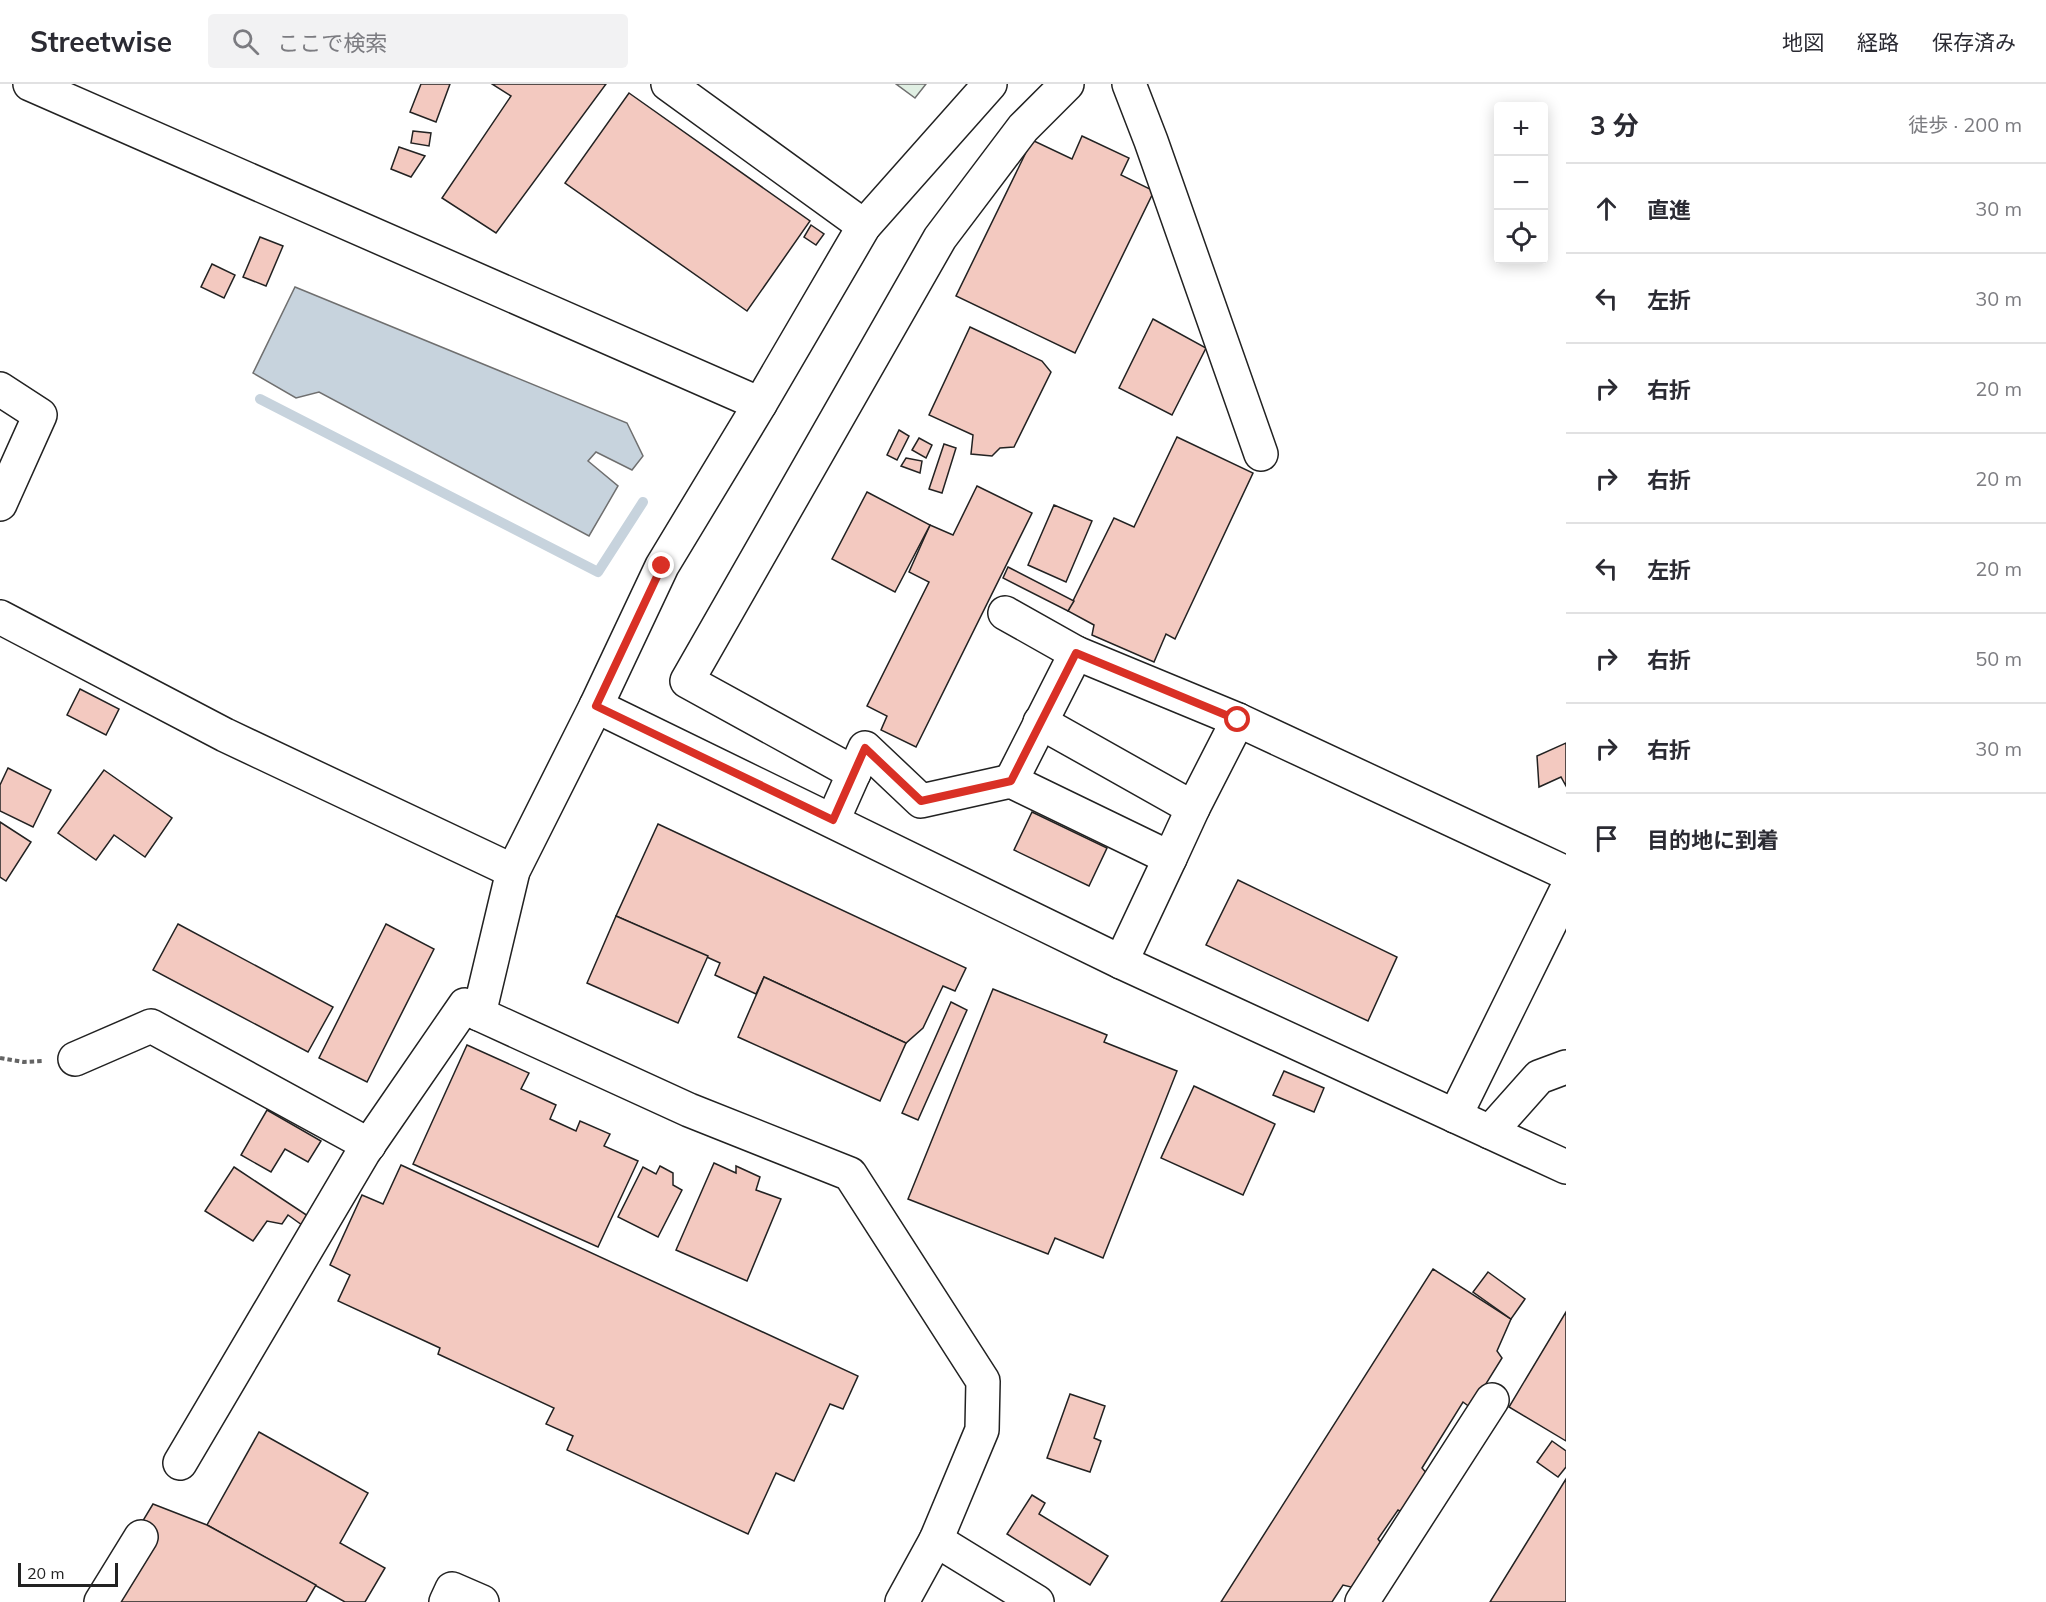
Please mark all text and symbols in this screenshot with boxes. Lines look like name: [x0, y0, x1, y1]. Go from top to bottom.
search box: [208, 14, 628, 68]
text: Streetwise: [30, 24, 172, 59]
icon: search: [229, 25, 262, 58]
text: ここで検索: [277, 29, 387, 57]
text: 地図: [1782, 29, 1824, 55]
text: 経路: [1857, 29, 1899, 55]
text: 保存済み: [1932, 29, 2016, 55]
map controls: [1494, 102, 1548, 264]
button: +: [1494, 102, 1548, 156]
text: 3 分: [1590, 109, 1639, 142]
text: 徒歩 · 200 m: [1908, 112, 2022, 137]
button: −: [1494, 156, 1548, 210]
icon: ahead: [1590, 192, 1623, 225]
text: 直進: [1647, 196, 1691, 224]
text: 30 m: [1975, 196, 2022, 221]
button: locate: [1494, 210, 1548, 264]
icon: left: [1590, 282, 1623, 315]
text: 左折: [1647, 286, 1691, 314]
text: 30 m: [1975, 286, 2022, 311]
icon: right: [1590, 372, 1623, 405]
text: 右折: [1647, 376, 1691, 404]
text: 20 m: [1975, 376, 2022, 401]
icon: right: [1590, 462, 1623, 495]
text: 右折: [1647, 466, 1691, 494]
text: 20 m: [1975, 466, 2022, 491]
route end: [648, 552, 674, 578]
icon: left: [1590, 552, 1623, 585]
text: 左折: [1647, 556, 1691, 584]
text: 20 m: [1975, 556, 2022, 581]
icon: right: [1590, 642, 1623, 675]
text: 右折: [1647, 646, 1691, 674]
text: 50 m: [1975, 646, 2022, 671]
route start: [1224, 706, 1250, 732]
icon: right: [1590, 732, 1623, 765]
text: 右折: [1647, 736, 1691, 764]
text: 30 m: [1975, 736, 2022, 761]
icon: arrive: [1590, 822, 1623, 855]
text: 目的地に到着: [1647, 826, 1779, 854]
scale bar: [18, 1560, 118, 1588]
text: 20 m: [27, 1563, 64, 1583]

